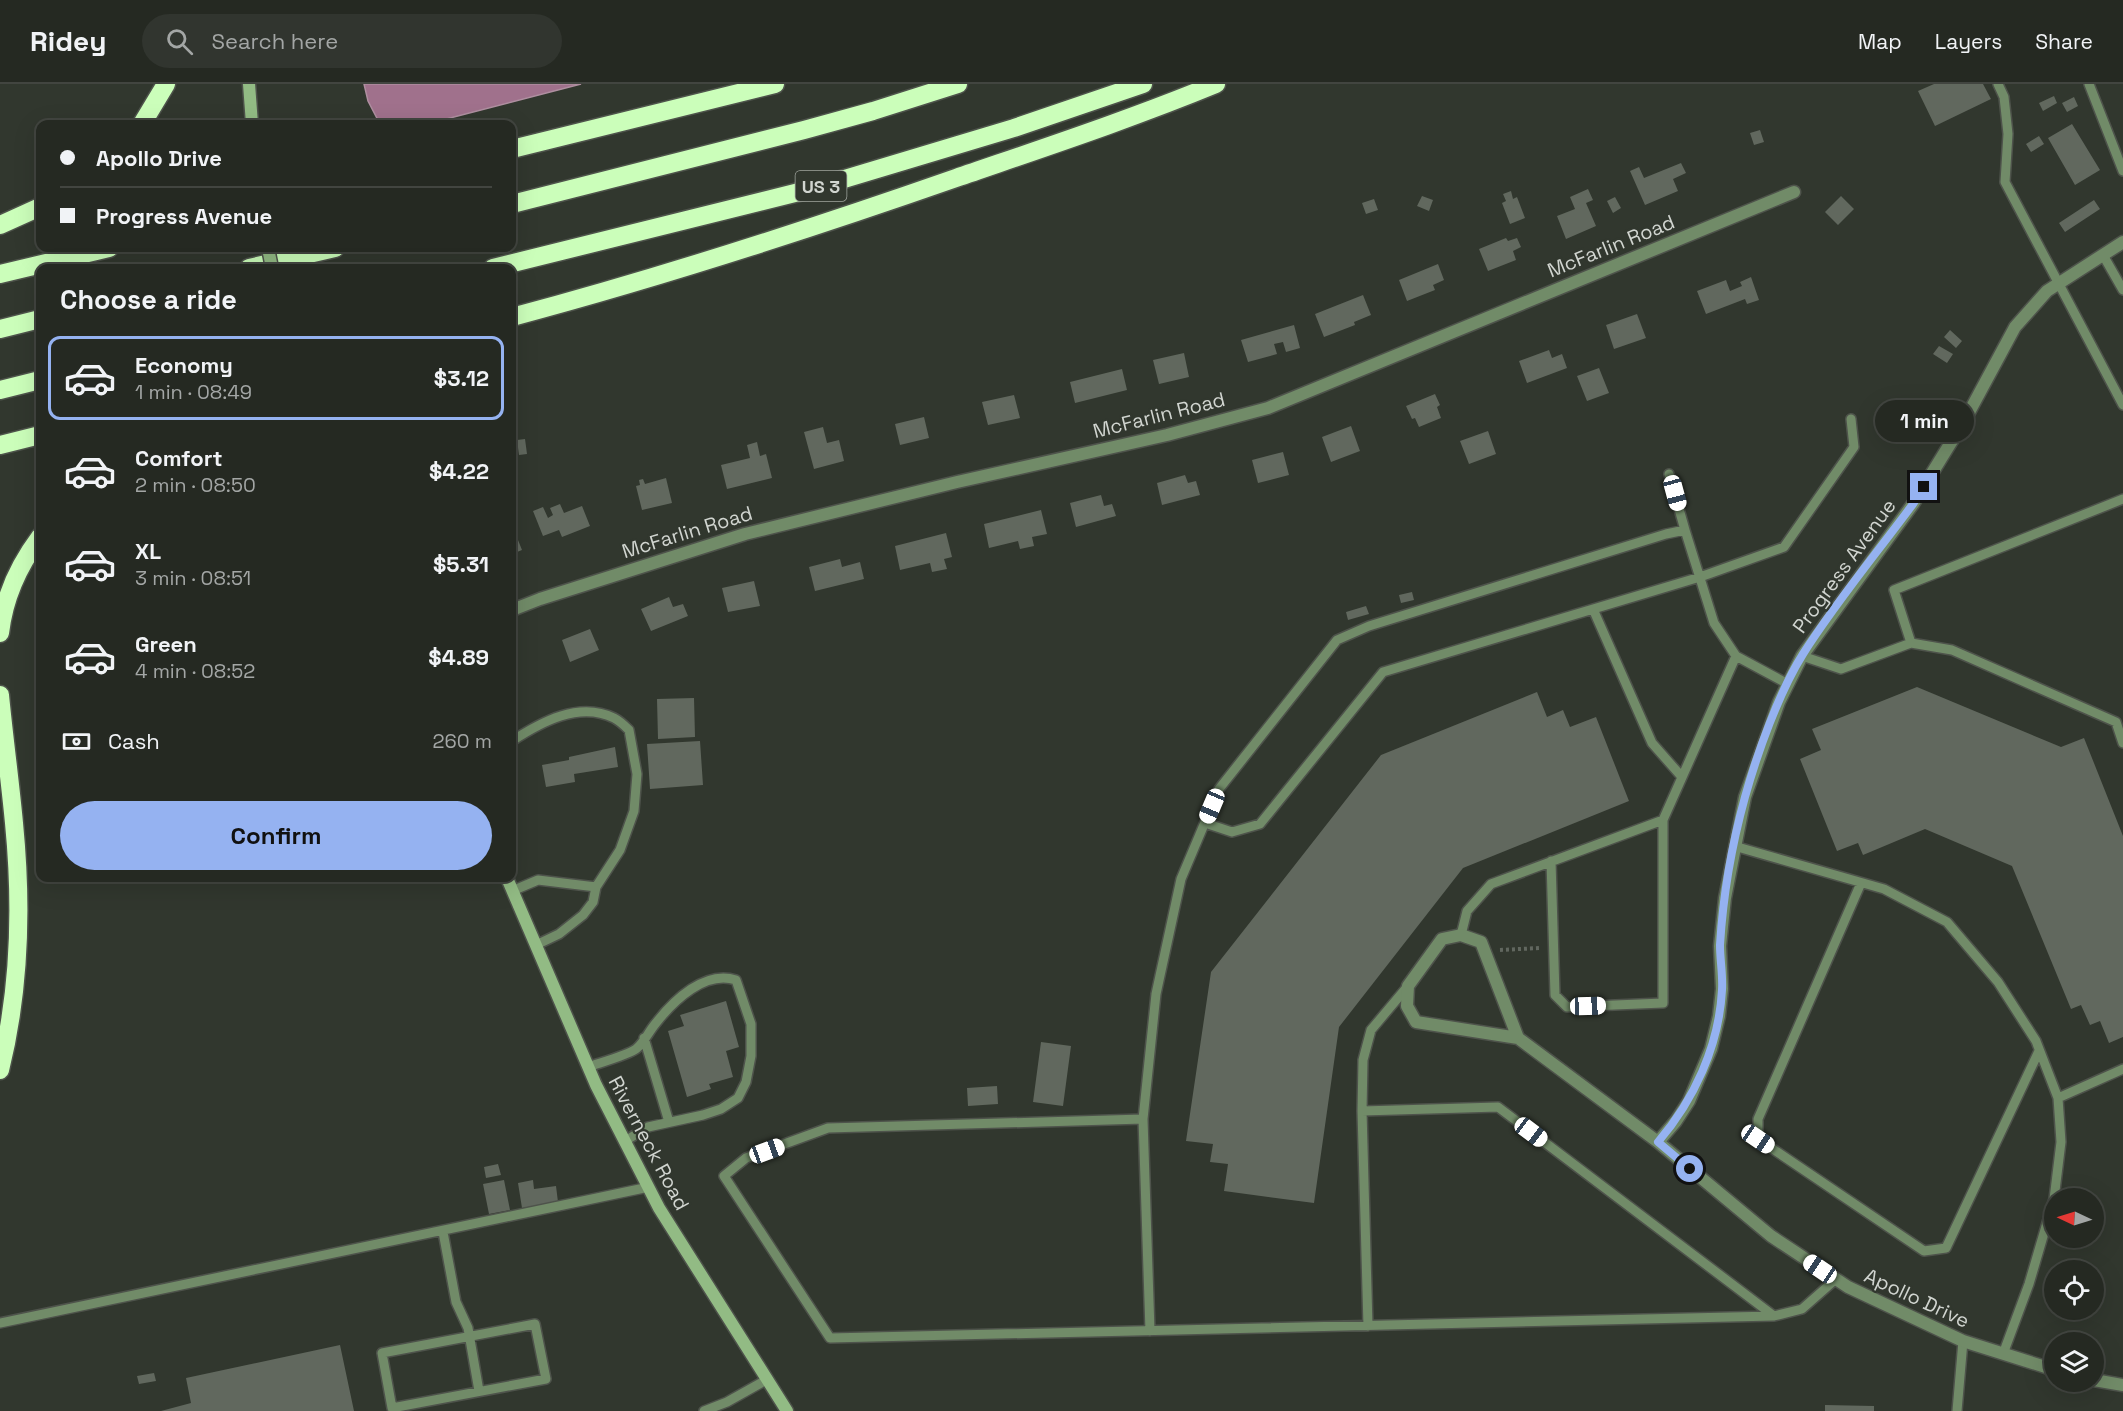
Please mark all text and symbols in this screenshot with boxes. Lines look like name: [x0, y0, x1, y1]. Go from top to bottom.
search box: [142, 14, 562, 68]
text: Ridey: [30, 23, 106, 59]
icon: search: [163, 25, 196, 58]
text: Search here: [211, 27, 338, 55]
text: Map: [1858, 28, 1902, 55]
text: Layers: [1935, 28, 2002, 55]
text: Share: [2035, 28, 2093, 55]
text: Apollo Drive: [96, 144, 222, 172]
road number: US 3: [796, 171, 846, 201]
text: Progress Avenue: [96, 202, 272, 230]
street label: McFarlin Road: [1543, 209, 1679, 283]
text: Choose a ride: [60, 282, 237, 317]
icon: car: [63, 351, 117, 405]
text: Economy: [135, 351, 233, 379]
text: $3.12: [434, 364, 489, 392]
text: 1 min · 08:49: [135, 379, 252, 405]
street label: McFarlin Road: [1090, 386, 1228, 444]
callout: 1 min: [1874, 400, 1974, 442]
text: 1 min: [1900, 408, 1949, 434]
icon: car: [63, 444, 117, 498]
text: Comfort: [135, 444, 223, 472]
text: $4.22: [429, 457, 489, 485]
text: 2 min · 08:50: [135, 472, 256, 498]
car: [1662, 473, 1688, 513]
route end: [1910, 473, 1937, 500]
street label: Progress Avenue: [1786, 494, 1902, 638]
street label: McFarlin Road: [619, 500, 755, 564]
icon: car: [63, 537, 117, 591]
text: XL: [135, 537, 161, 565]
text: $5.31: [433, 550, 489, 578]
text: 3 min · 08:51: [135, 565, 251, 591]
icon: car: [63, 630, 117, 684]
text: Green: [135, 630, 197, 658]
text: $4.89: [428, 643, 489, 671]
text: 4 min · 08:52: [135, 658, 255, 684]
icon: cash: [60, 725, 93, 758]
text: Cash: [108, 727, 160, 755]
text: 260 m: [433, 728, 492, 754]
car: [1197, 786, 1227, 826]
button: Confirm: [60, 801, 492, 870]
car: [1570, 996, 1606, 1016]
street label: Riverneck Road: [603, 1071, 695, 1215]
car: [1511, 1114, 1551, 1150]
car: [1738, 1121, 1778, 1157]
car: [747, 1136, 787, 1166]
route start: [1676, 1155, 1703, 1182]
north arrow: [2044, 1188, 2104, 1248]
map controls: [2044, 1188, 2104, 1392]
car: [1800, 1251, 1840, 1287]
button: locate: [2044, 1260, 2104, 1320]
street label: Apollo Drive: [1860, 1262, 1974, 1334]
button: layers: [2044, 1332, 2104, 1392]

